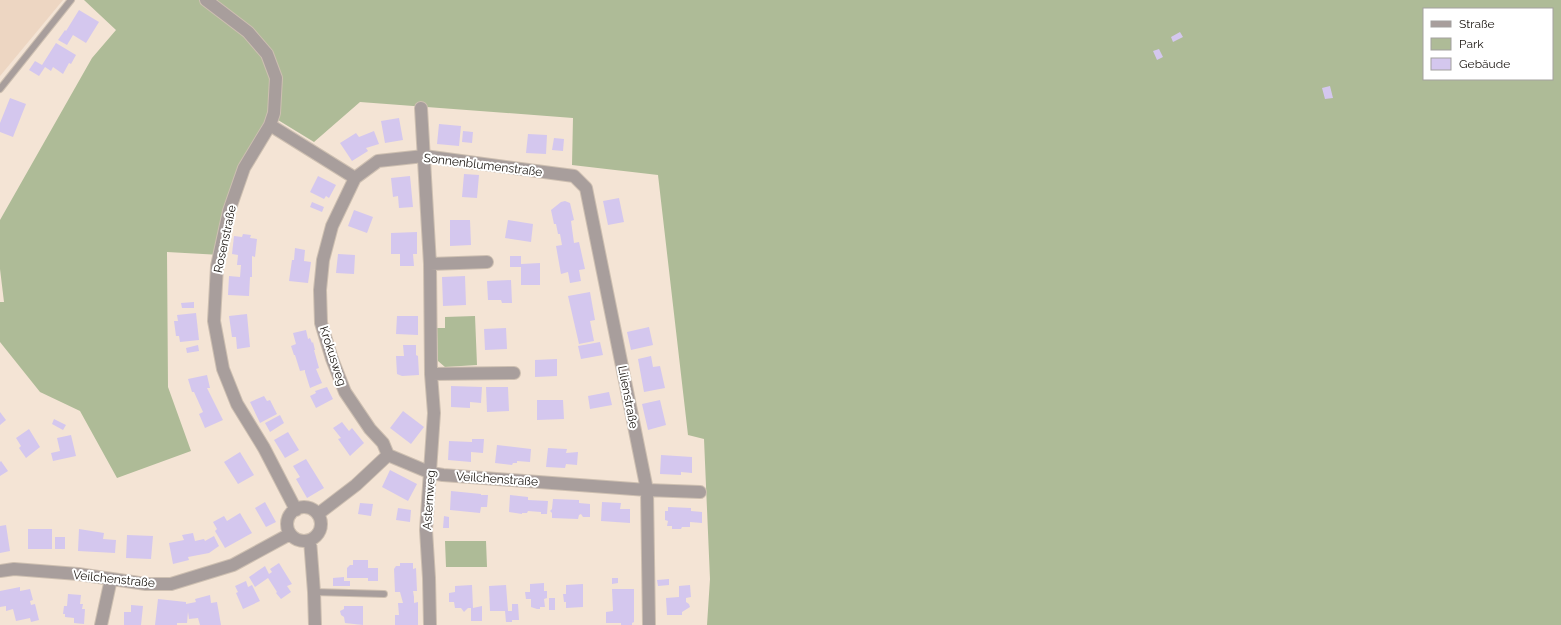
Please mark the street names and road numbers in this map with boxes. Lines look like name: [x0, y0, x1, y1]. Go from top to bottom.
street label: Sonnenblumenstraße: [423, 151, 543, 179]
street label: Rosenstraße: [211, 204, 239, 274]
street label: Krokusweg: [317, 324, 349, 388]
street label: Lilienstraße: [615, 364, 641, 430]
street label: Veilchenstraße: [456, 469, 538, 489]
street label: Asternweg: [420, 470, 438, 530]
street label: Veilchenstraße: [72, 568, 156, 590]

